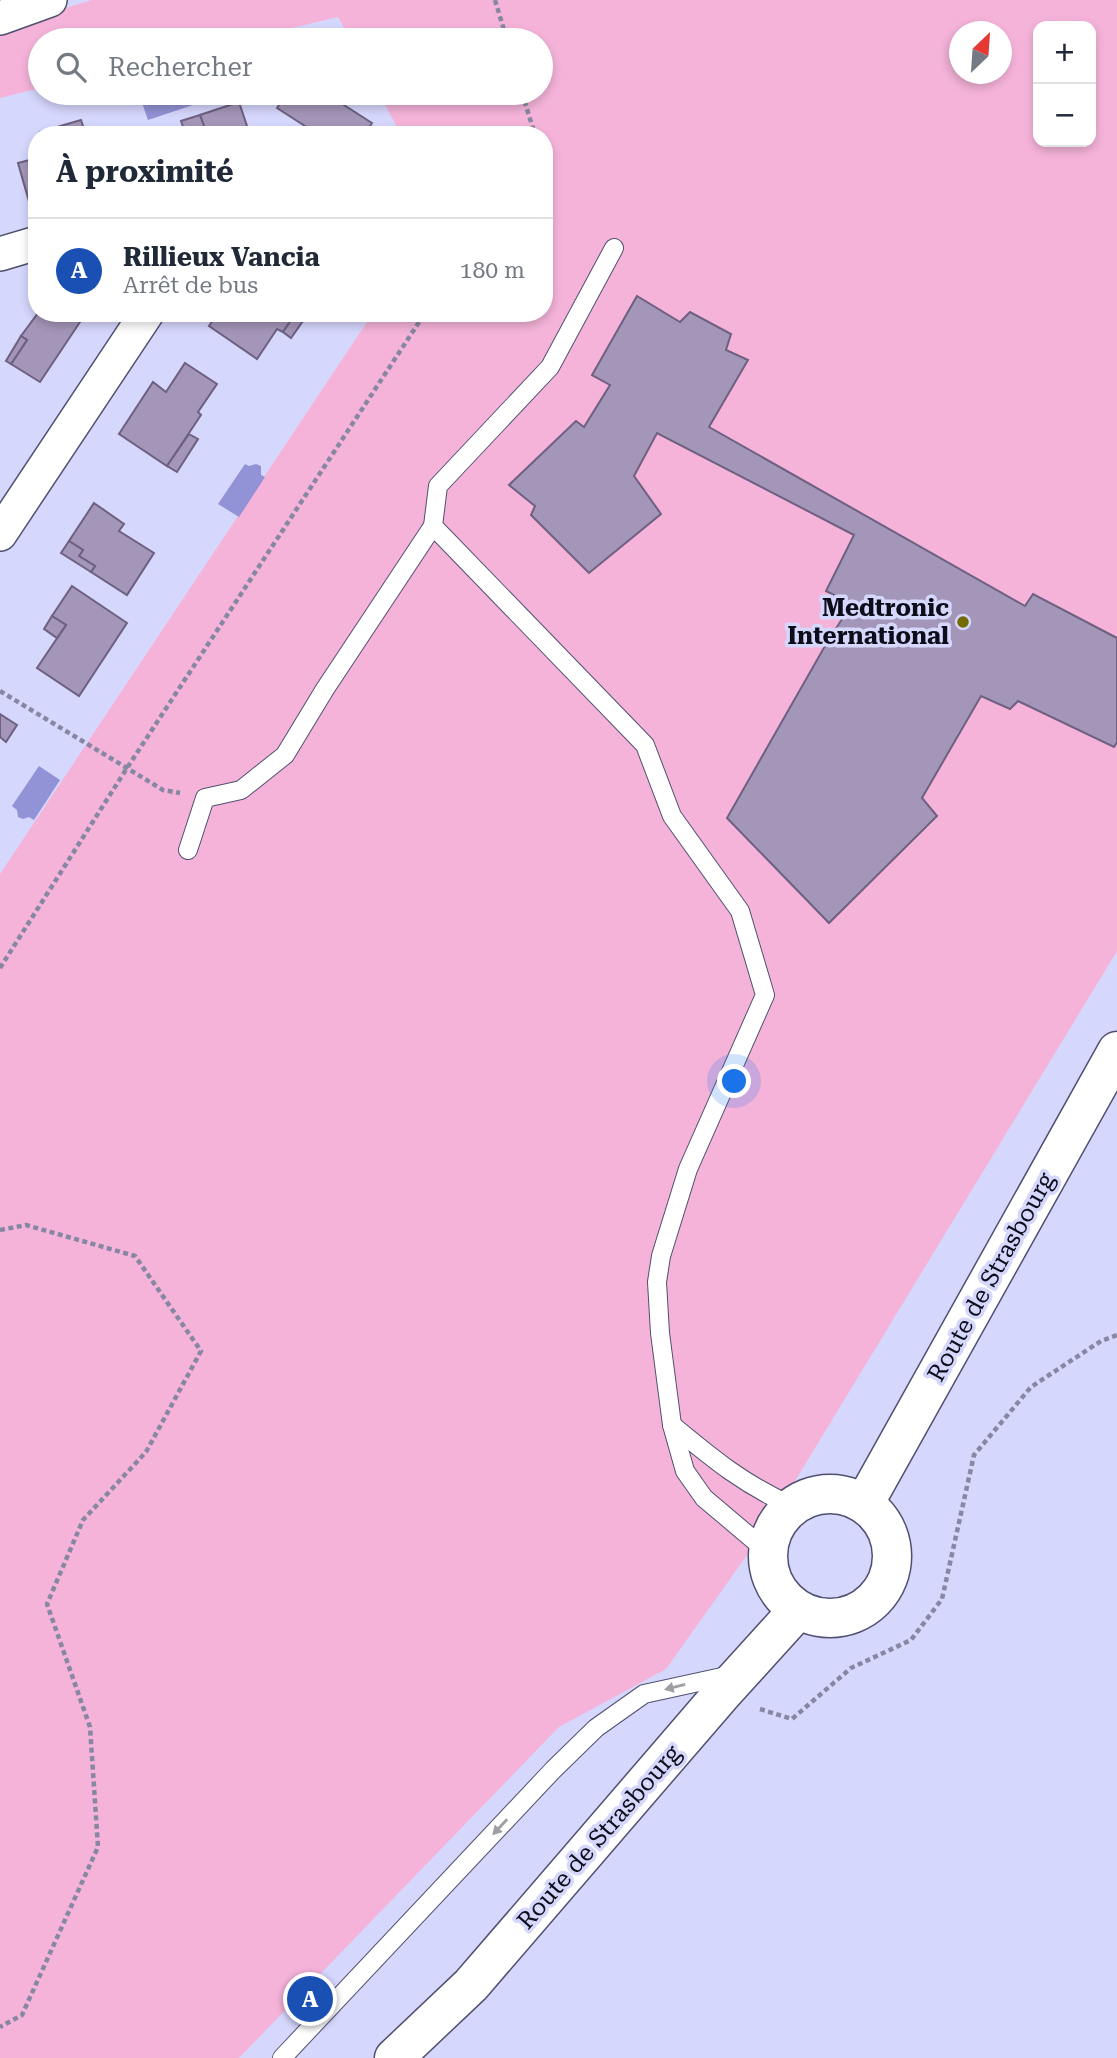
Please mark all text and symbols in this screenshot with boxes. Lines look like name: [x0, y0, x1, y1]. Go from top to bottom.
north arrow: [949, 21, 1012, 84]
map controls: [1033, 21, 1096, 147]
button: +: [1033, 21, 1096, 84]
search box: [28, 28, 553, 105]
icon: search: [52, 48, 90, 86]
text: Rechercher: [108, 52, 252, 82]
button: −: [1033, 84, 1096, 147]
text: À proximité: [56, 154, 234, 189]
text: Rillieux Vancia: [123, 242, 320, 272]
text: A: [71, 257, 87, 284]
text: 180 m: [460, 257, 525, 284]
text: Arrêt de bus: [123, 272, 258, 299]
place label: Medtronic International: [788, 594, 949, 650]
marker: Medtronic International: [955, 614, 971, 630]
your location: [717, 1064, 751, 1098]
street label: Route de Strasbourg: [922, 1167, 1060, 1386]
one-way arrow: [663, 1682, 685, 1693]
street label: Route de Strasbourg: [511, 1739, 687, 1935]
one-way arrow: [492, 1818, 509, 1835]
pin: A: [287, 1973, 333, 2025]

